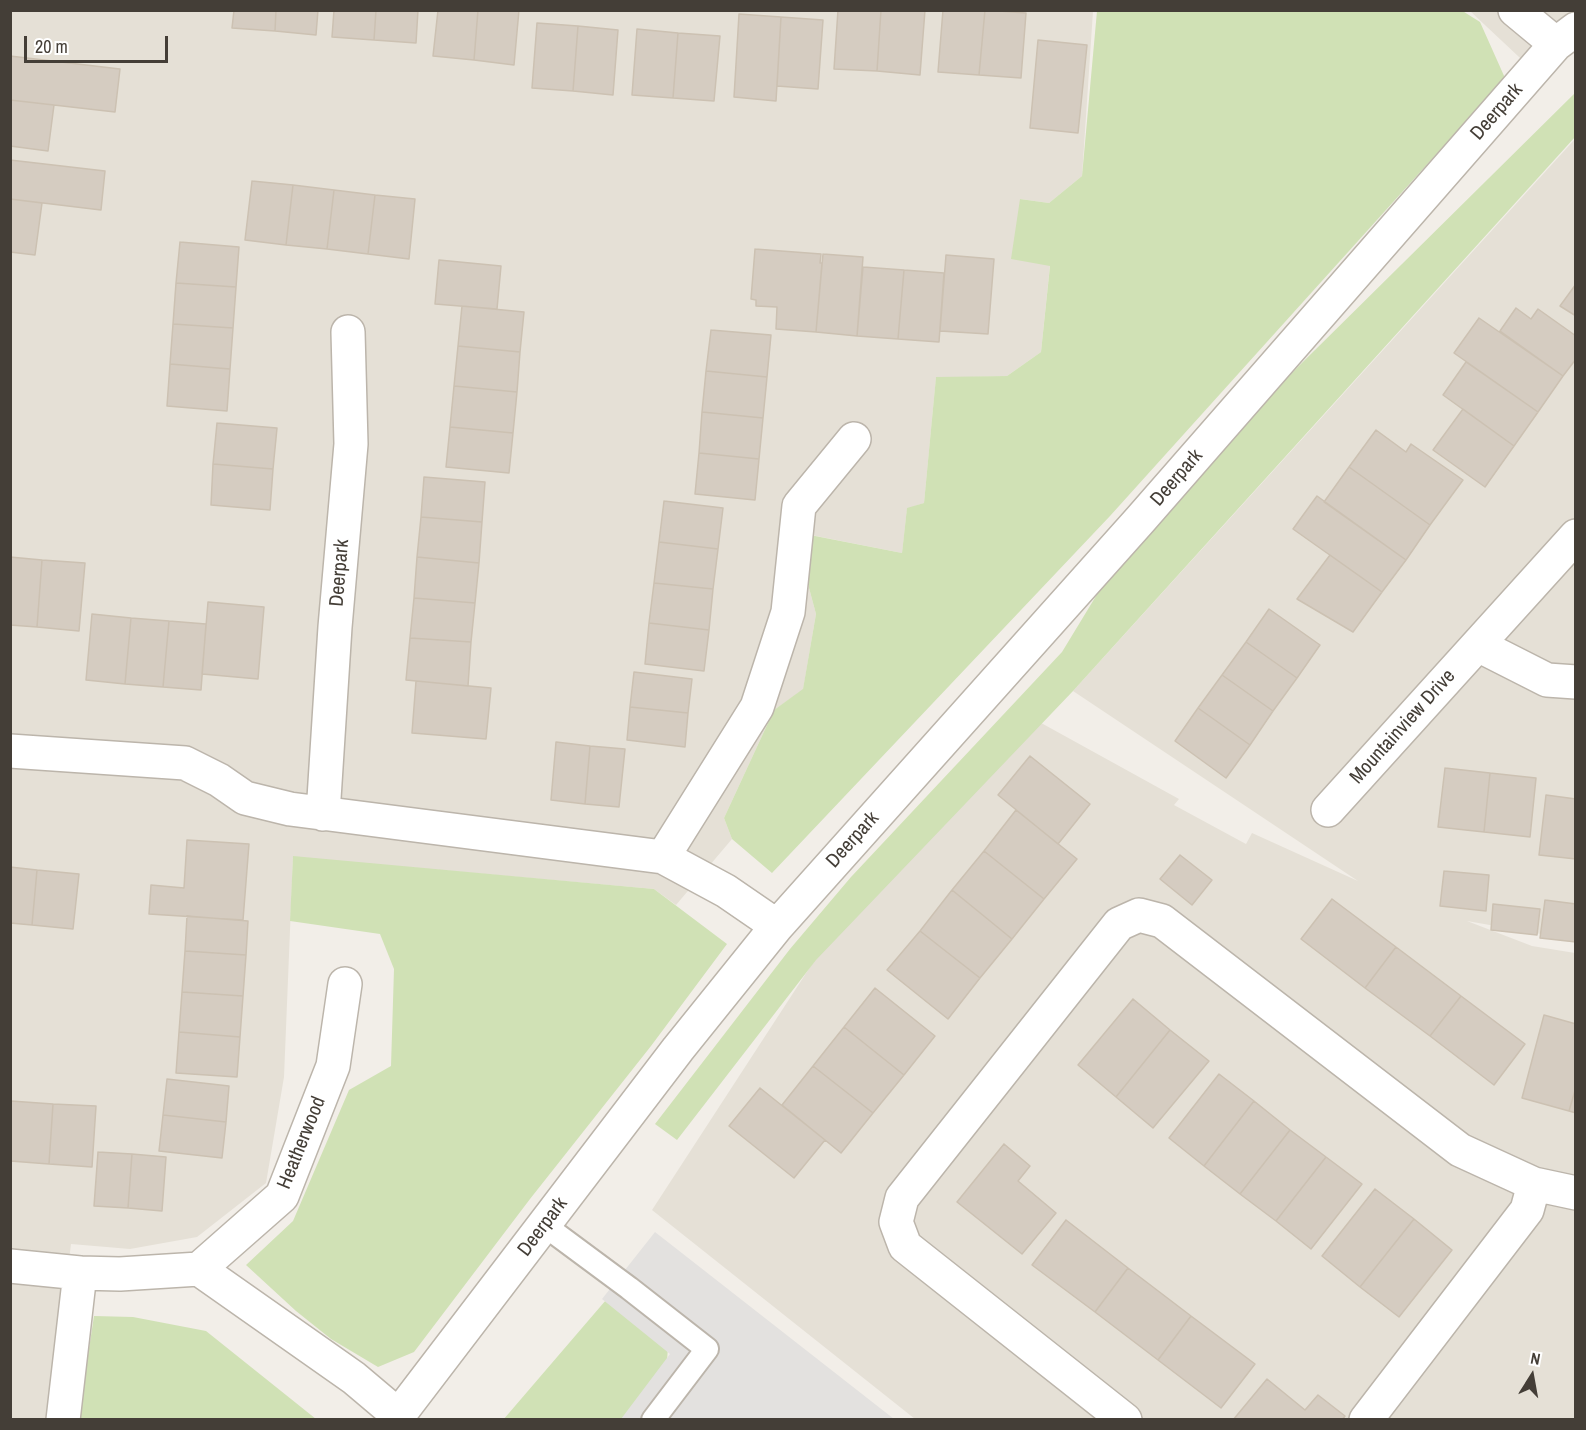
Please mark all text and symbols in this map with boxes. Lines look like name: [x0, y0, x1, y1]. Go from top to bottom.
scale bar: [27, 24, 171, 62]
text: 20 m: [35, 34, 68, 59]
street label: Deerpark: [1466, 79, 1528, 145]
street label: Deerpark: [1146, 445, 1208, 511]
street label: Deerpark: [325, 538, 355, 608]
street label: Mountainview Drive: [1345, 665, 1461, 789]
street label: Deerpark: [822, 807, 884, 873]
street label: Heatherwood: [273, 1093, 331, 1193]
street label: Deerpark: [513, 1193, 573, 1261]
north arrow: [1502, 1346, 1562, 1406]
text: N: [1529, 1347, 1542, 1370]

